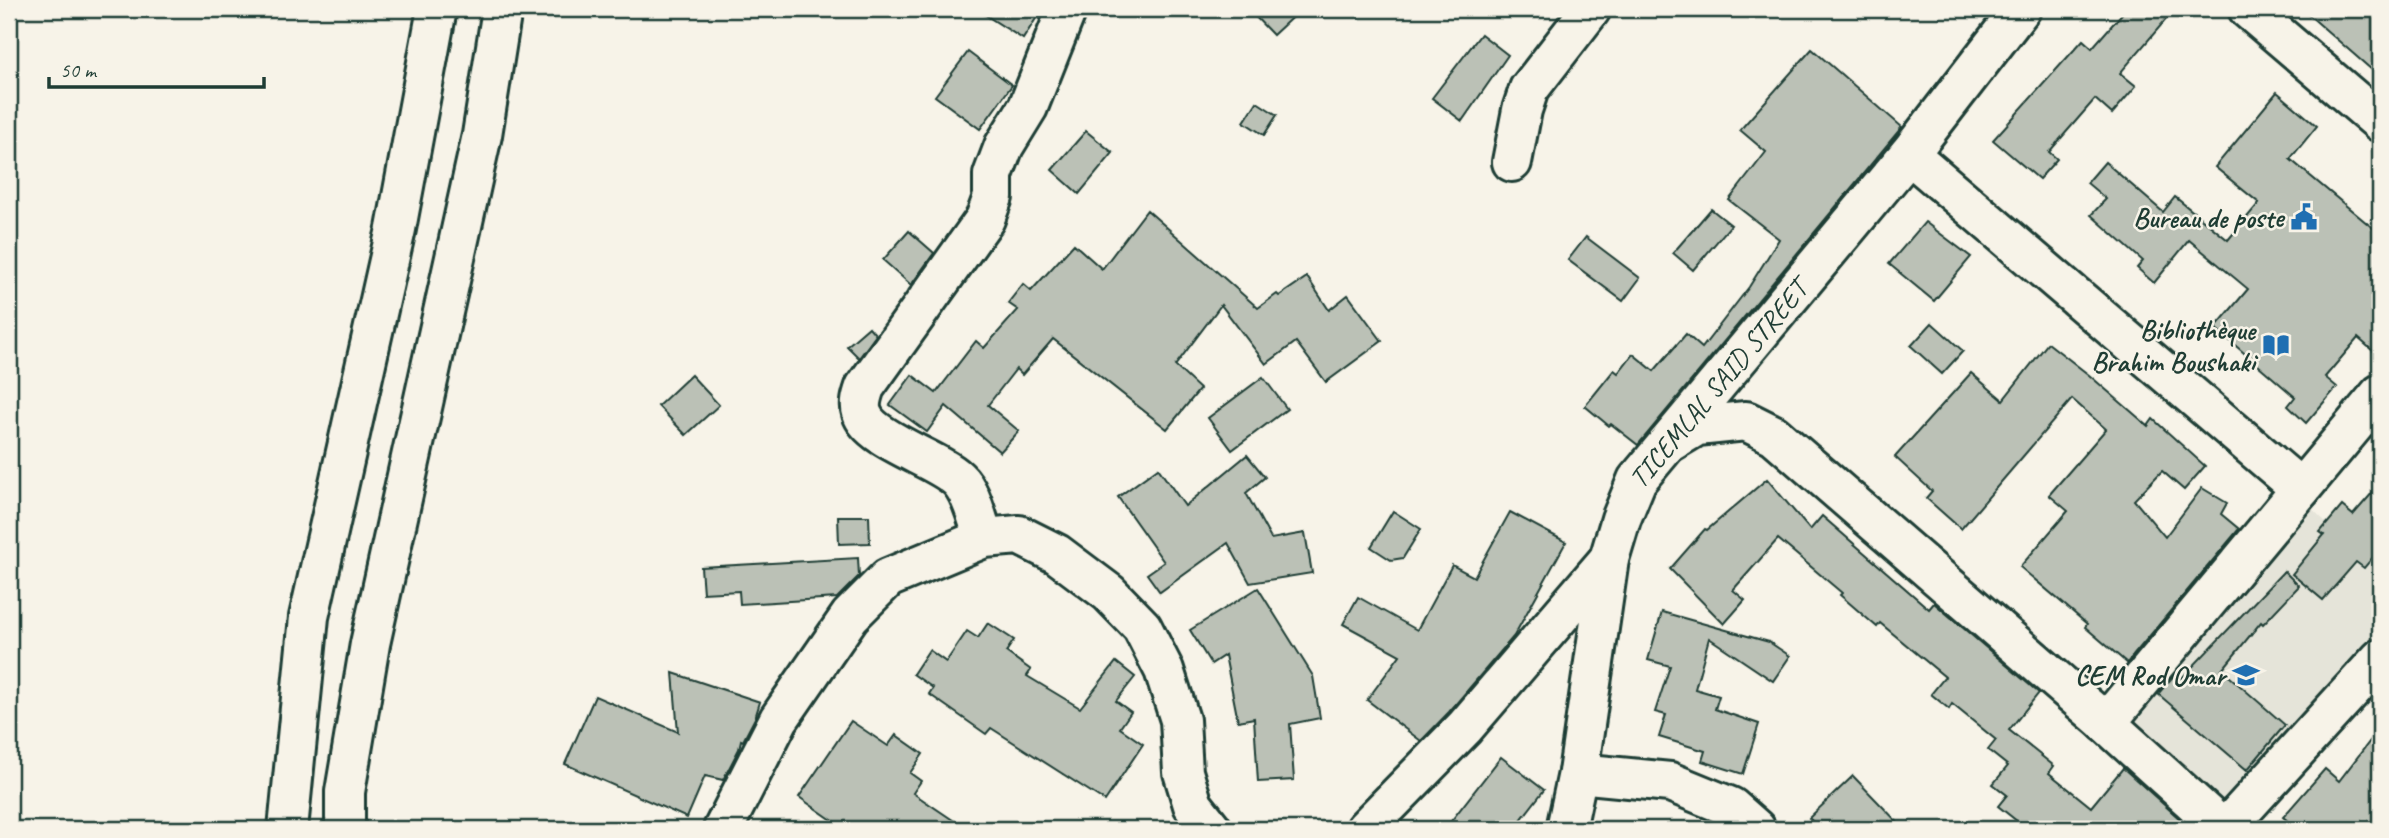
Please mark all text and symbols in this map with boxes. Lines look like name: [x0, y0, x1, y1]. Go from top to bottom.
scale bar: [49, 46, 264, 90]
text: 50 m: [60, 57, 98, 83]
place label: Bureau de poste: [2133, 200, 2286, 235]
public building icon: Bureau de poste: [2289, 202, 2319, 232]
street label: TICEMLAL SAID STREET: [1621, 267, 1819, 495]
place label: Bibliothèque Brahim Boushaki: [2091, 312, 2259, 379]
library icon: Bibliothèque Brahim Boushaki: [2261, 330, 2291, 360]
place label: CEM Rod Omar: [2075, 658, 2228, 693]
school or university icon: CEM Rod Omar: [2231, 660, 2261, 690]

